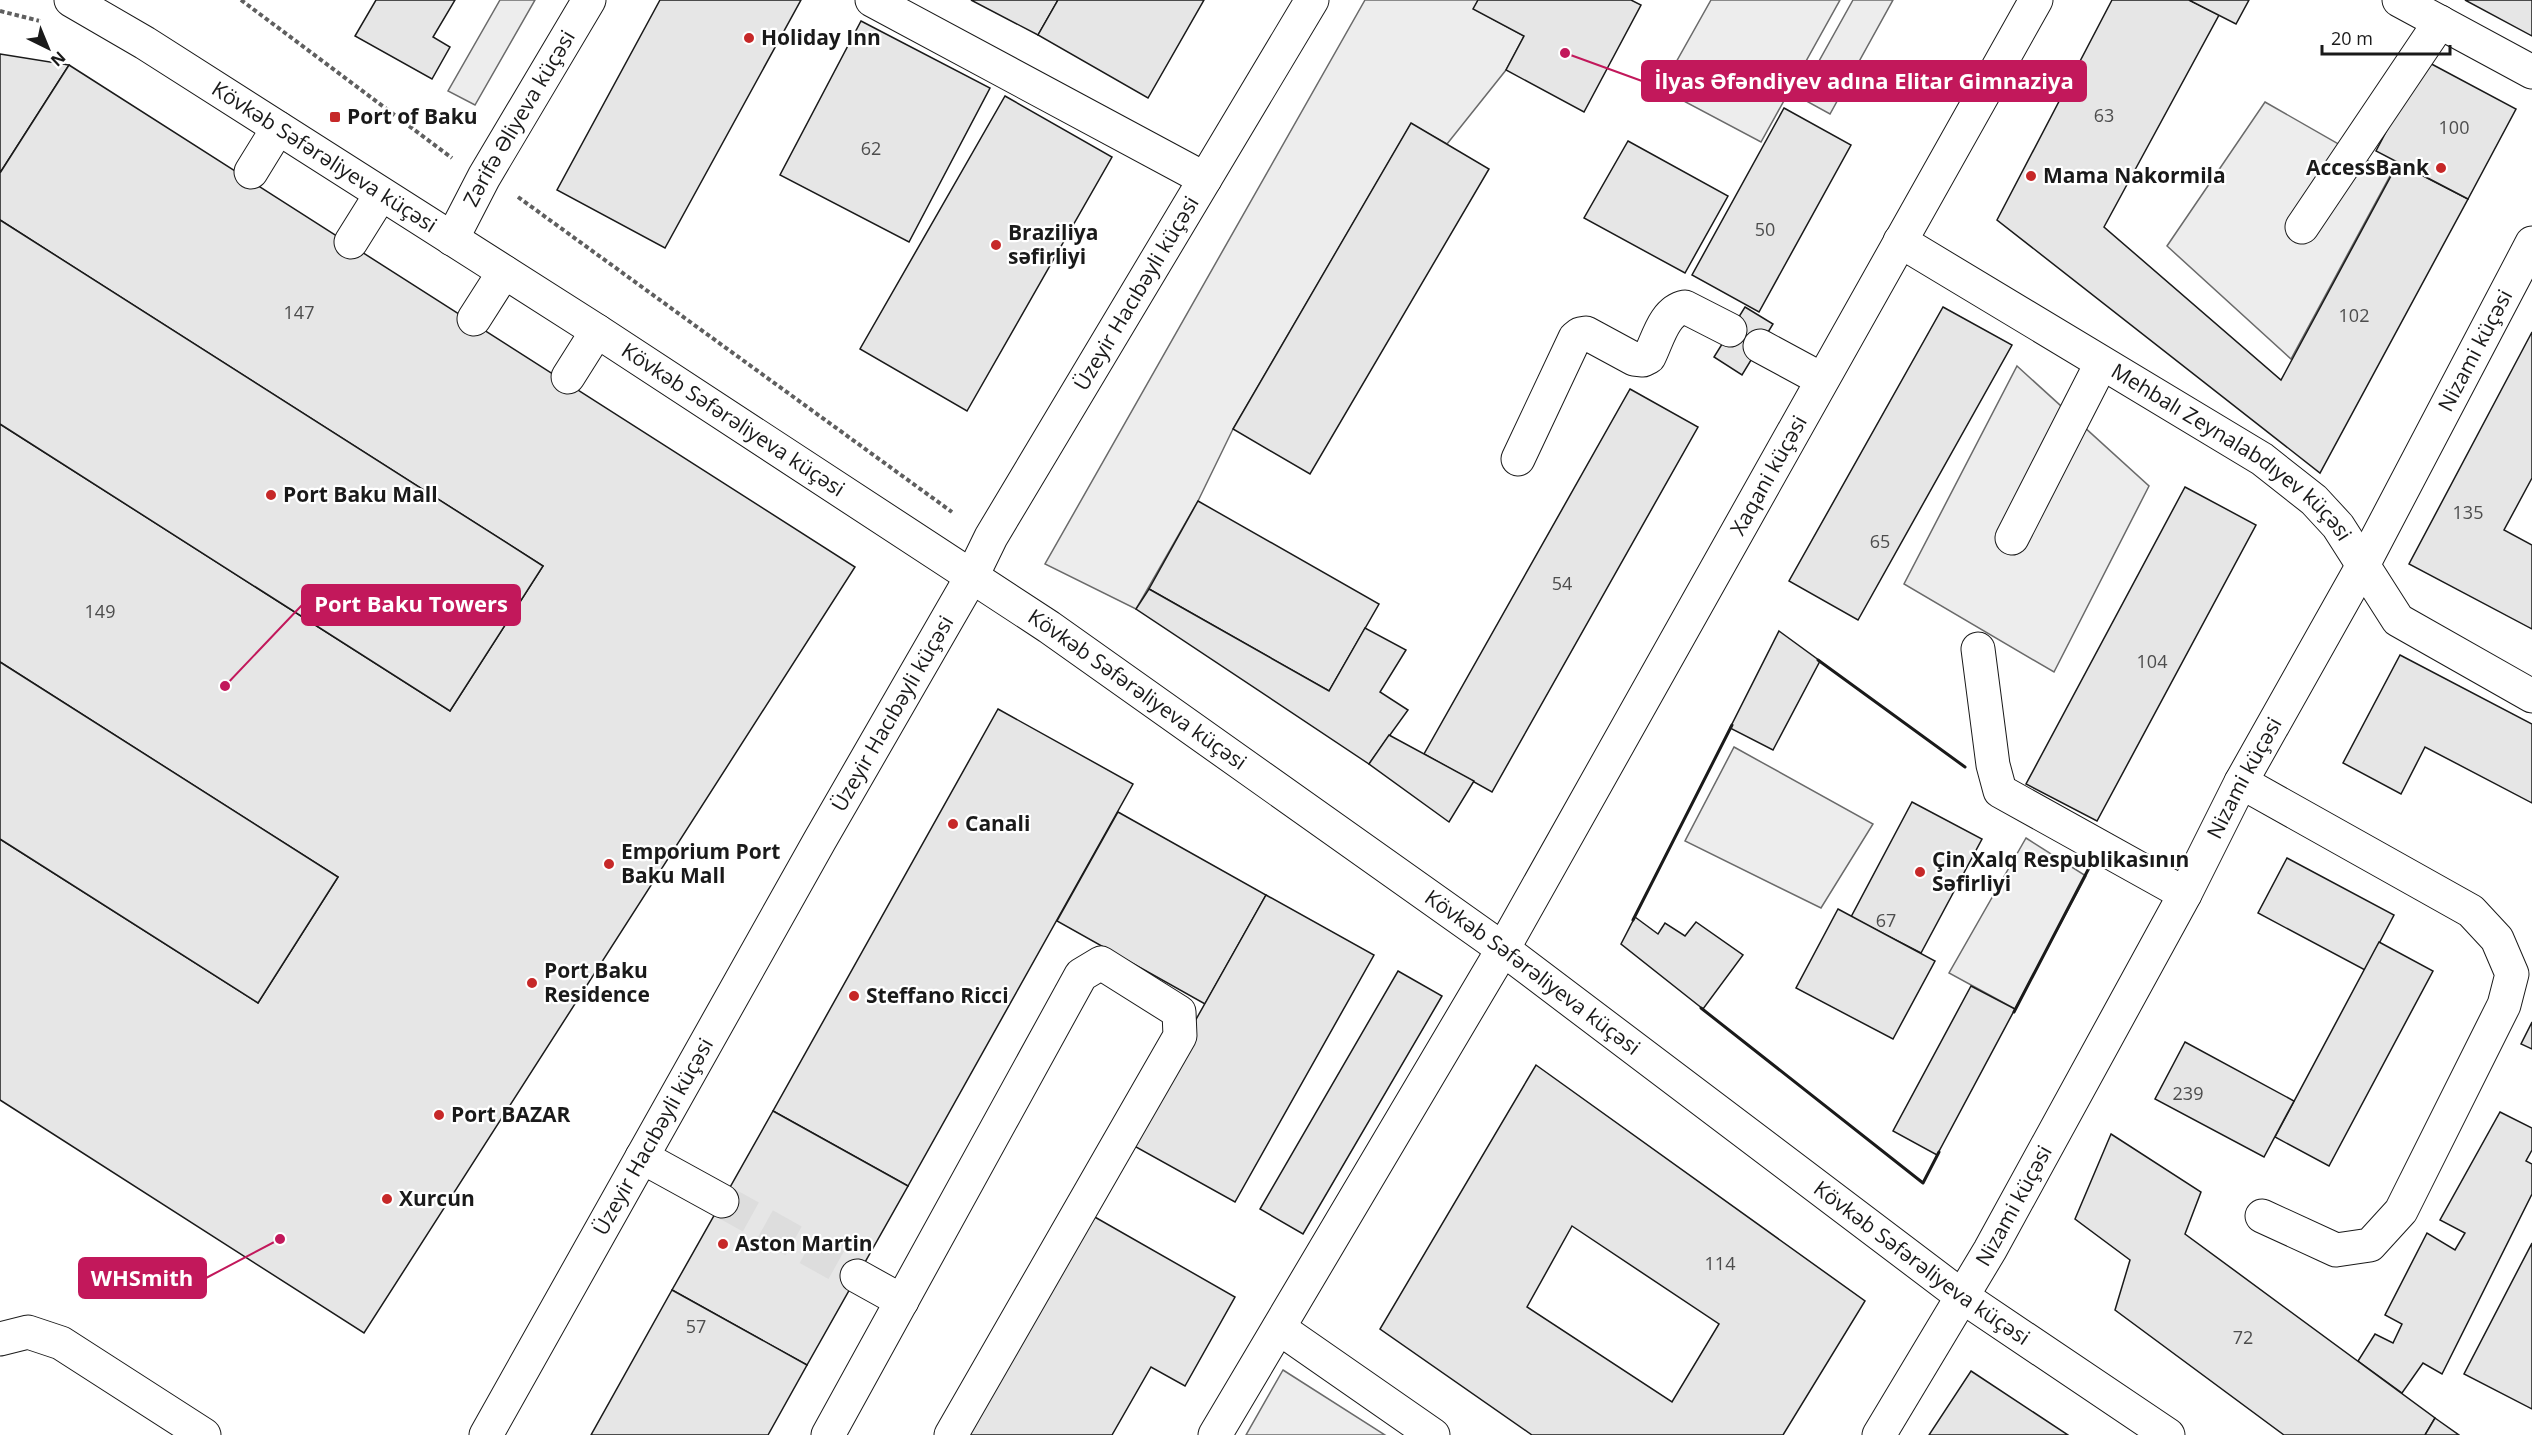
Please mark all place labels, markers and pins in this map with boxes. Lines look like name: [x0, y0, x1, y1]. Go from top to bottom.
place label: Holiday Inn: [761, 23, 881, 51]
marker: Holiday Inn: [742, 31, 756, 45]
callout: İlyas Əfəndiyev adına Elitar Gimnaziya: [1642, 61, 2086, 101]
place label: Port of Baku: [347, 102, 478, 130]
marker: Port of Baku: [328, 110, 342, 124]
place label: AccessBank: [2306, 153, 2430, 181]
place label: Mama Nakormila: [2043, 161, 2226, 189]
marker: AccessBank: [2434, 161, 2448, 175]
marker: Mama Nakormila: [2024, 169, 2038, 183]
place label: Braziliya səfirliyi: [1008, 218, 1098, 270]
marker: Braziliya səfirliyi: [989, 238, 1003, 252]
place label: Port Baku Mall: [283, 480, 438, 508]
marker: Port Baku Mall: [264, 488, 278, 502]
callout: Port Baku Towers: [302, 585, 520, 625]
place label: Canali: [965, 809, 1030, 837]
marker: Canali: [946, 817, 960, 831]
place label: Emporium Port Baku Mall: [621, 837, 780, 889]
place label: Çin Xalq Respublikasının Səfirliyi: [1932, 845, 2189, 897]
marker: Emporium Port Baku Mall: [602, 857, 616, 871]
marker: Çin Xalq Respublikasının Səfirliyi: [1913, 865, 1927, 879]
place label: Port Baku Residence: [544, 956, 650, 1008]
marker: Port Baku Residence: [525, 976, 539, 990]
place label: Steffano Ricci: [866, 981, 1009, 1009]
marker: Steffano Ricci: [847, 989, 861, 1003]
place label: Port BAZAR: [451, 1100, 571, 1128]
marker: Port BAZAR: [432, 1108, 446, 1122]
place label: Xurcun: [399, 1184, 475, 1212]
marker: Xurcun: [380, 1192, 394, 1206]
place label: Aston Martin: [735, 1229, 873, 1257]
marker: Aston Martin: [716, 1237, 730, 1251]
callout: WHSmith: [79, 1258, 206, 1298]

